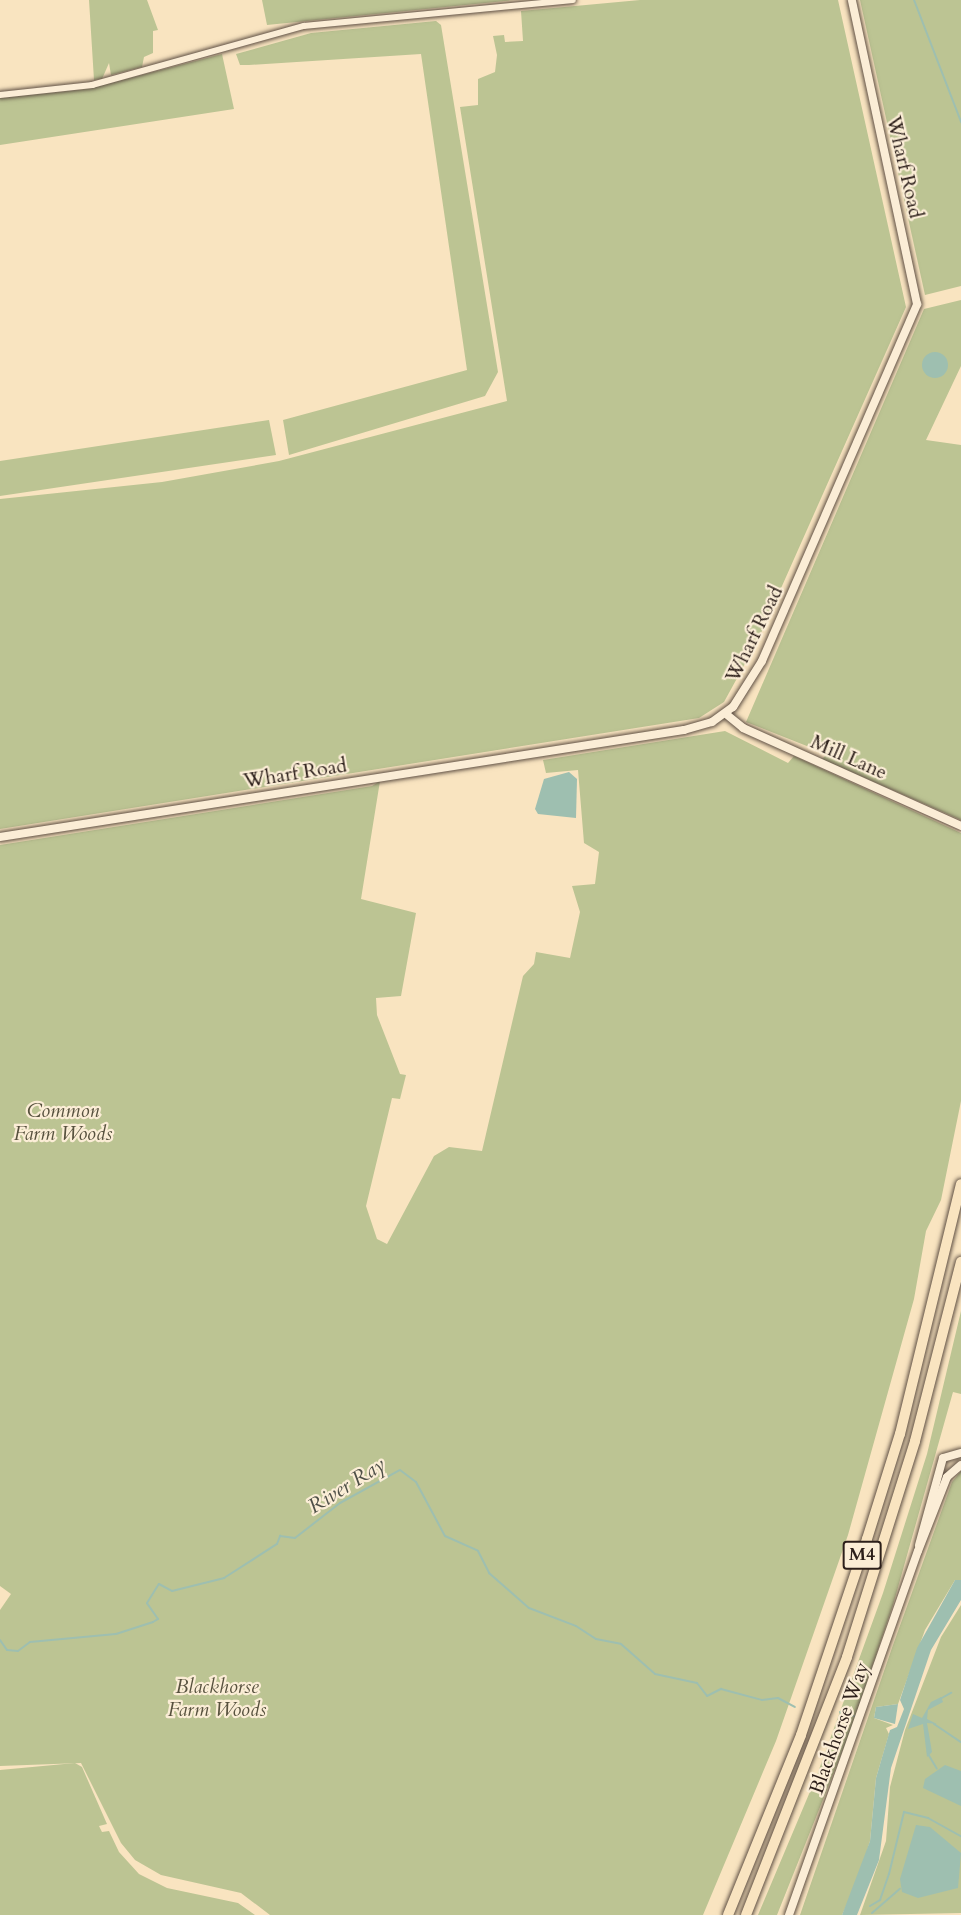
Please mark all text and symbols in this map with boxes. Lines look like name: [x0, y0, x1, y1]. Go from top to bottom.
street label: Wharf Road: [882, 113, 928, 221]
street label: Wharf Road: [720, 582, 788, 686]
street label: Mill Lane: [807, 730, 891, 784]
street label: Wharf Road: [242, 753, 348, 793]
park label: Common Farm Woods: [14, 1098, 112, 1145]
water label: River Ray: [304, 1452, 390, 1520]
road number: M4: [842, 1540, 882, 1570]
street label: Blackhorse Way: [804, 1659, 874, 1797]
park label: Blackhorse Farm Woods: [168, 1674, 266, 1721]

